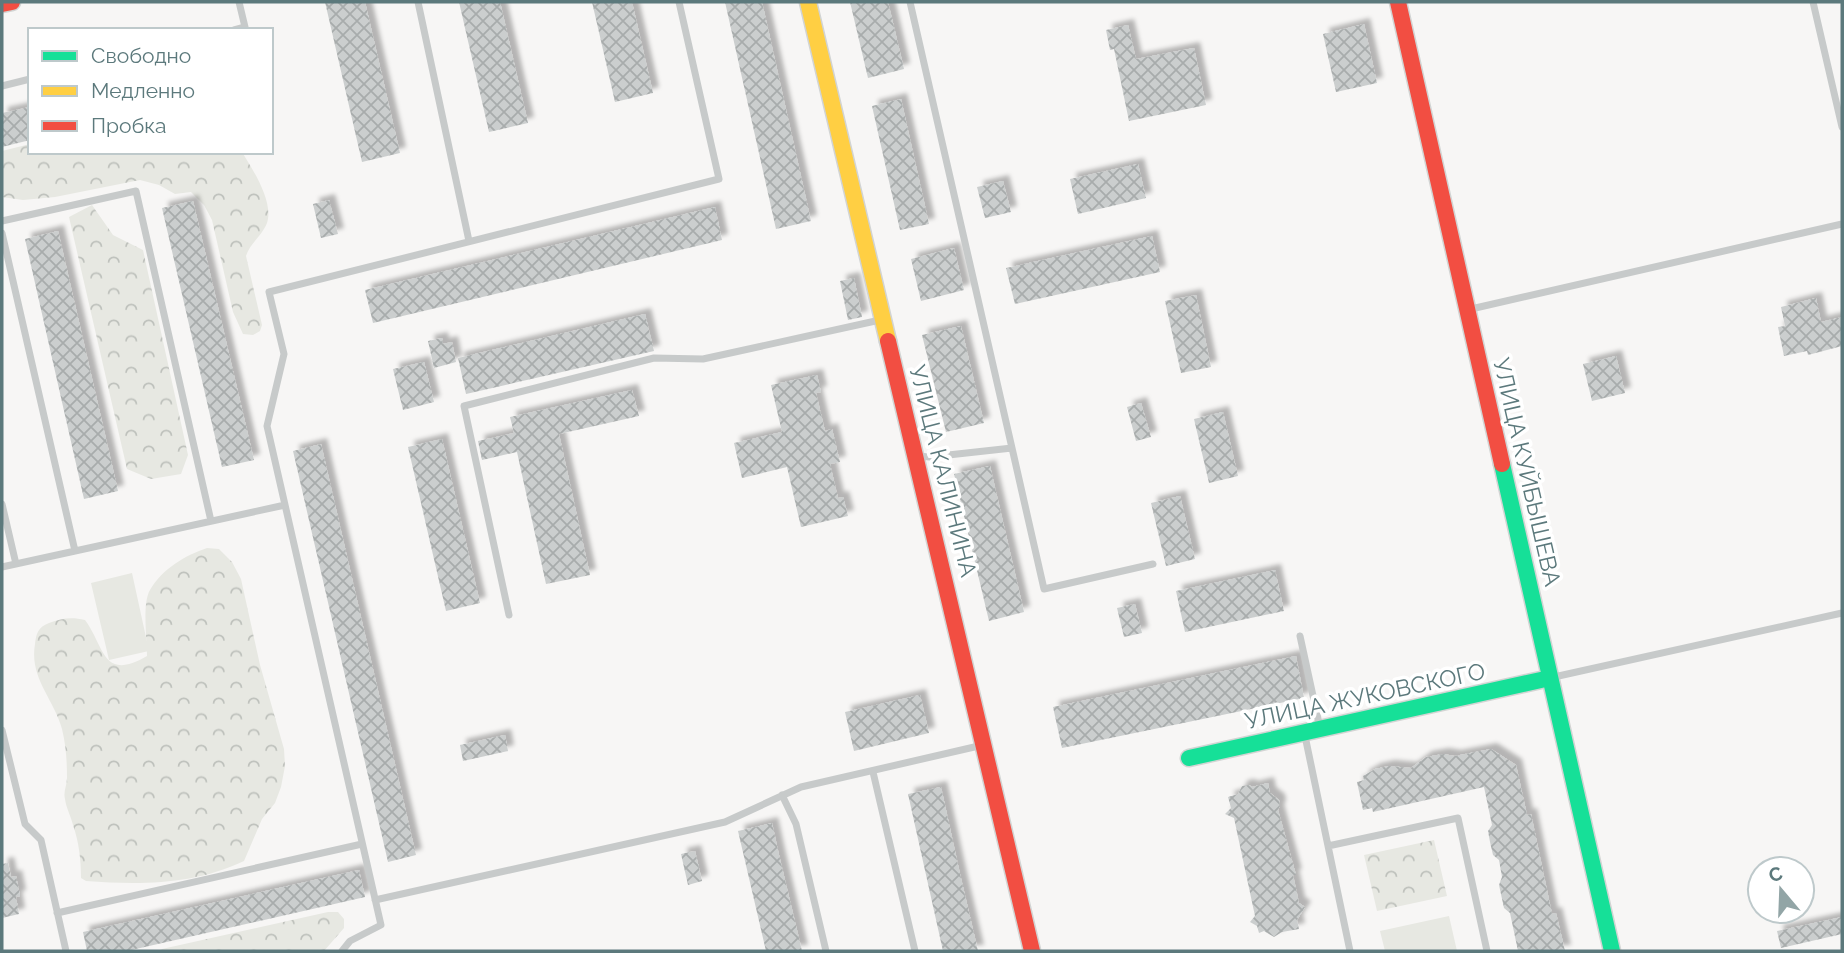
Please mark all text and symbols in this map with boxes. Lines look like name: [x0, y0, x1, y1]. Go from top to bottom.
legend: [28, 28, 273, 154]
text: Свободно: [91, 43, 191, 68]
text: Медленно: [91, 78, 195, 103]
text: Пробка: [91, 113, 167, 138]
street label: УЛИЦА КУЙБЫШЕВА: [1488, 355, 1567, 589]
street label: УЛИЦА КАЛИНИНА: [904, 362, 983, 580]
street label: УЛИЦА ЖУКОВСКОГО: [1242, 657, 1487, 734]
north arrow: [1746, 855, 1816, 925]
text: С: [1766, 861, 1785, 886]

